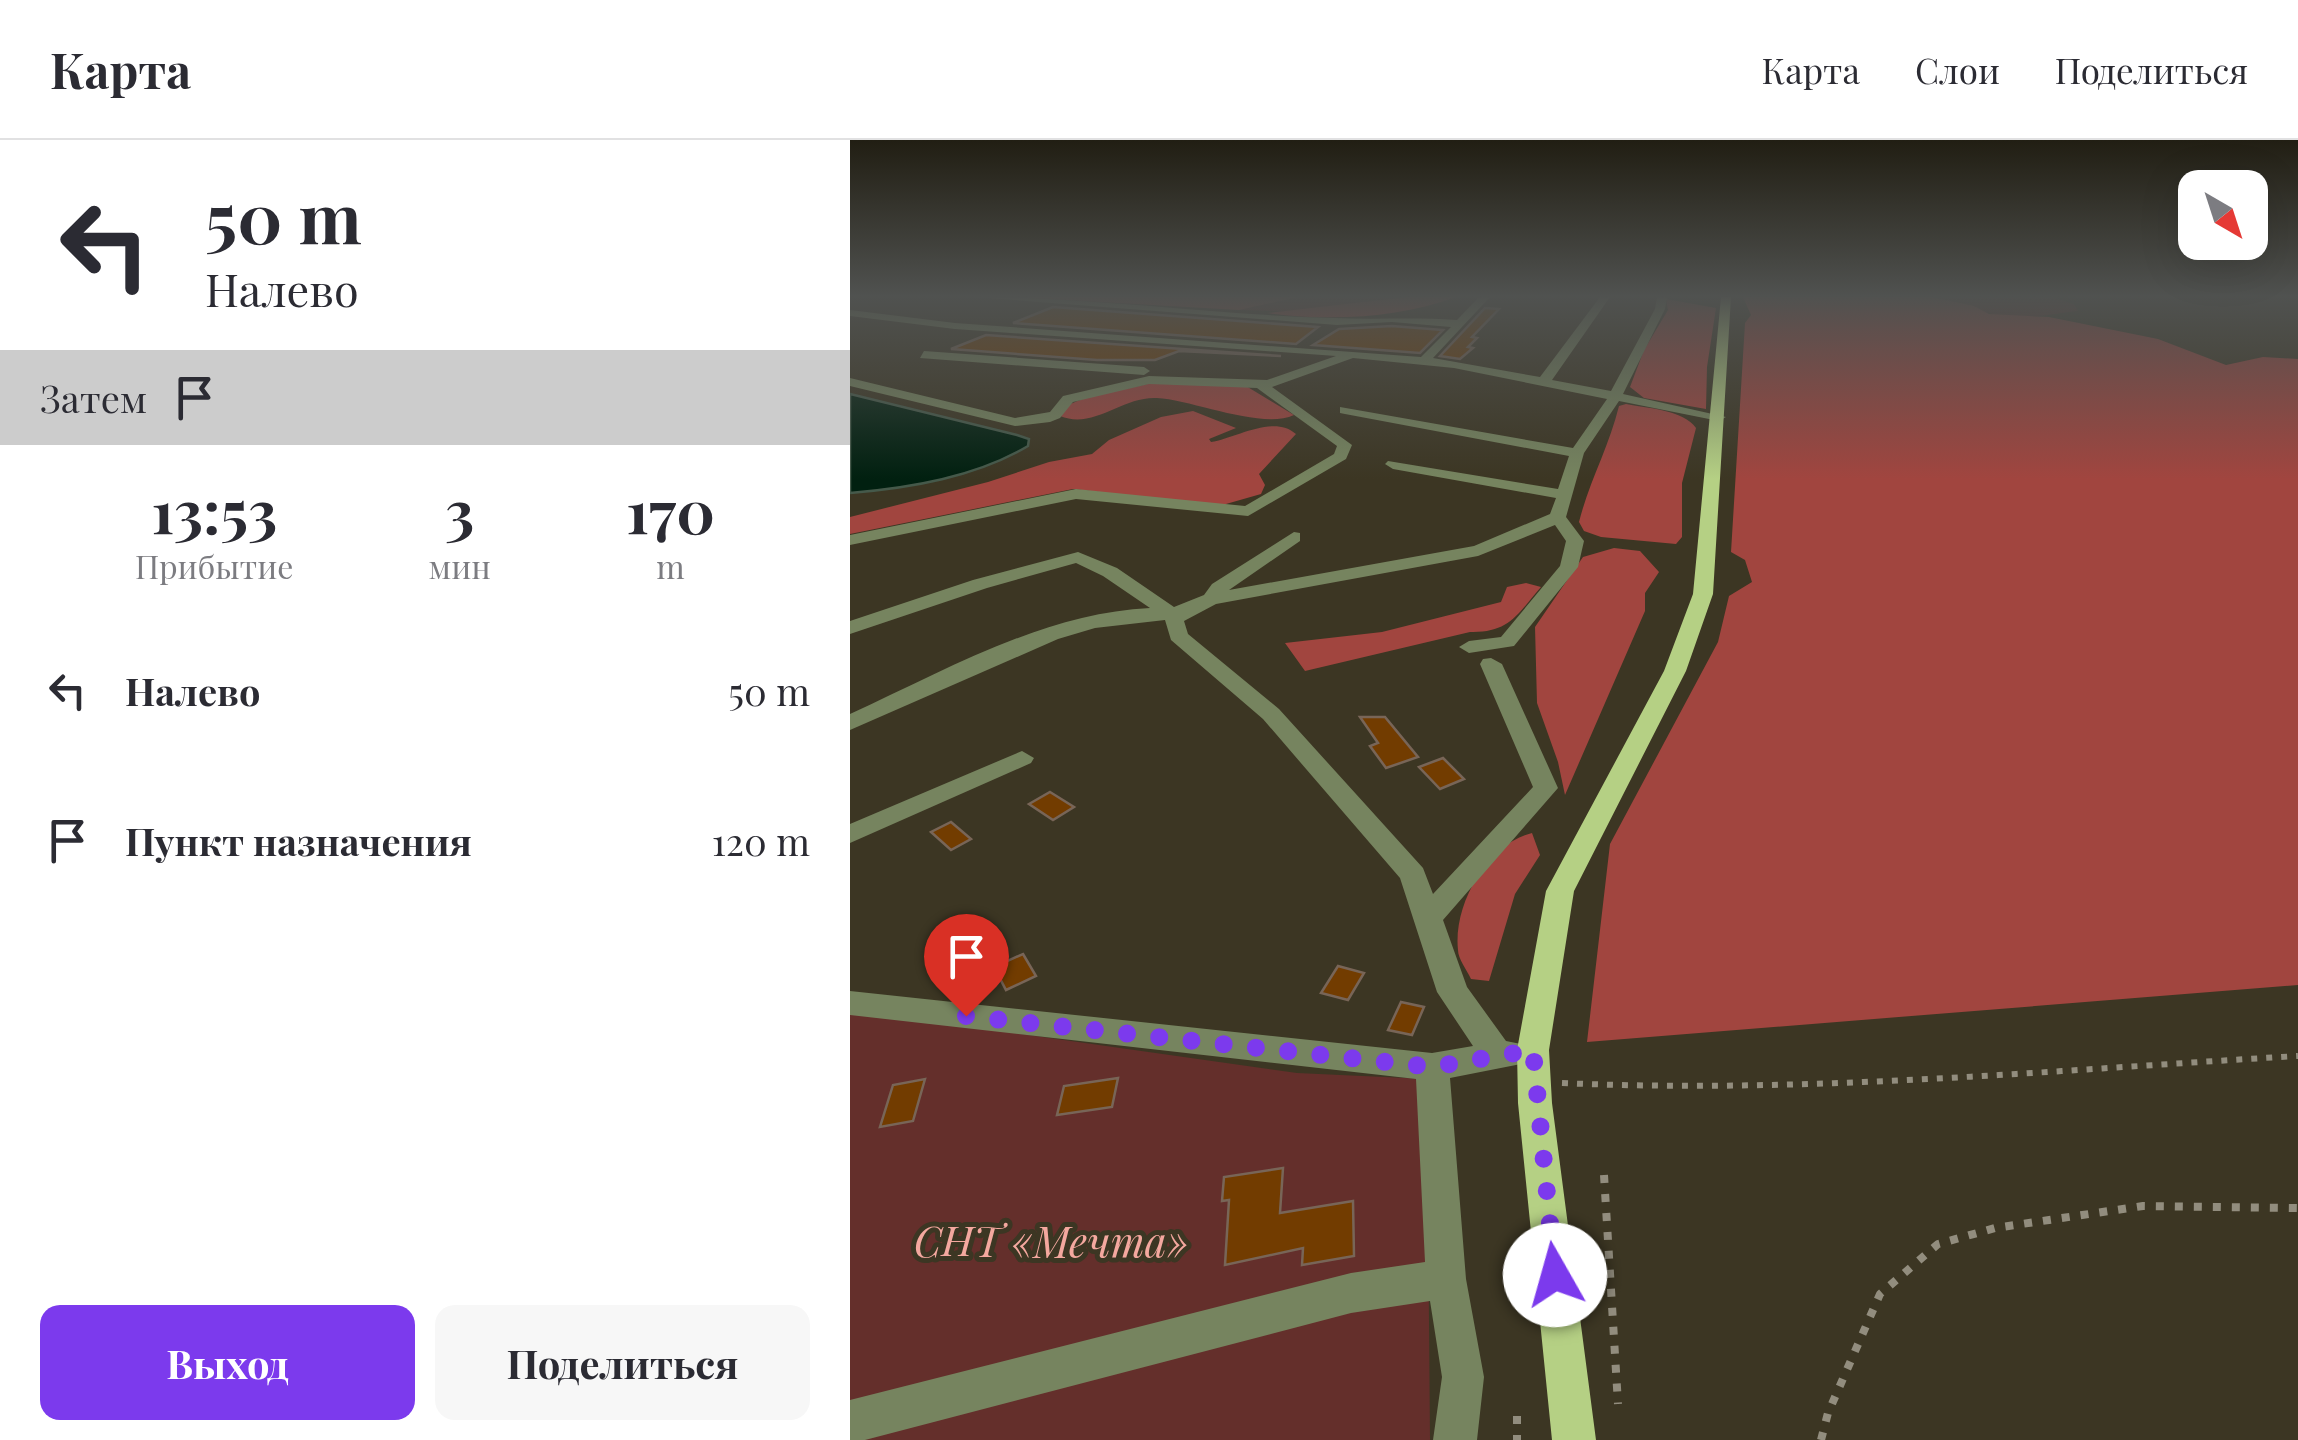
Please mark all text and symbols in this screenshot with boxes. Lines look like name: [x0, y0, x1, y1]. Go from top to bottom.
text: Карта: [50, 37, 191, 101]
text: Карта: [1762, 46, 1860, 93]
text: Слои: [1915, 46, 2000, 93]
text: Поделиться: [2055, 46, 2248, 93]
text: 50 m: [205, 168, 362, 262]
north arrow: [2178, 170, 2268, 260]
map controls: [2178, 170, 2268, 260]
icon: left: [40, 180, 170, 310]
text: Налево: [205, 258, 359, 318]
icon: arrive: [167, 370, 222, 425]
text: Затем: [40, 372, 147, 423]
text: 13:53: [151, 469, 277, 549]
text: 3: [445, 469, 474, 549]
text: 170: [626, 469, 715, 549]
text: Прибытие: [135, 544, 293, 587]
text: мин: [429, 544, 491, 587]
text: m: [656, 544, 685, 587]
icon: left: [40, 663, 95, 718]
text: Налево: [125, 665, 260, 716]
text: 50 m: [728, 665, 810, 716]
icon: arrive: [40, 813, 95, 868]
text: Пункт назначения: [125, 815, 472, 866]
text: 120 m: [712, 815, 810, 866]
pin: [924, 914, 1009, 1017]
icon: arrive: [939, 929, 994, 984]
park label: СНТ «Мечта»: [914, 1212, 1188, 1268]
position arrow: [1503, 1223, 1607, 1327]
button: Выход: [40, 1305, 415, 1420]
button: Поделиться: [435, 1305, 810, 1420]

